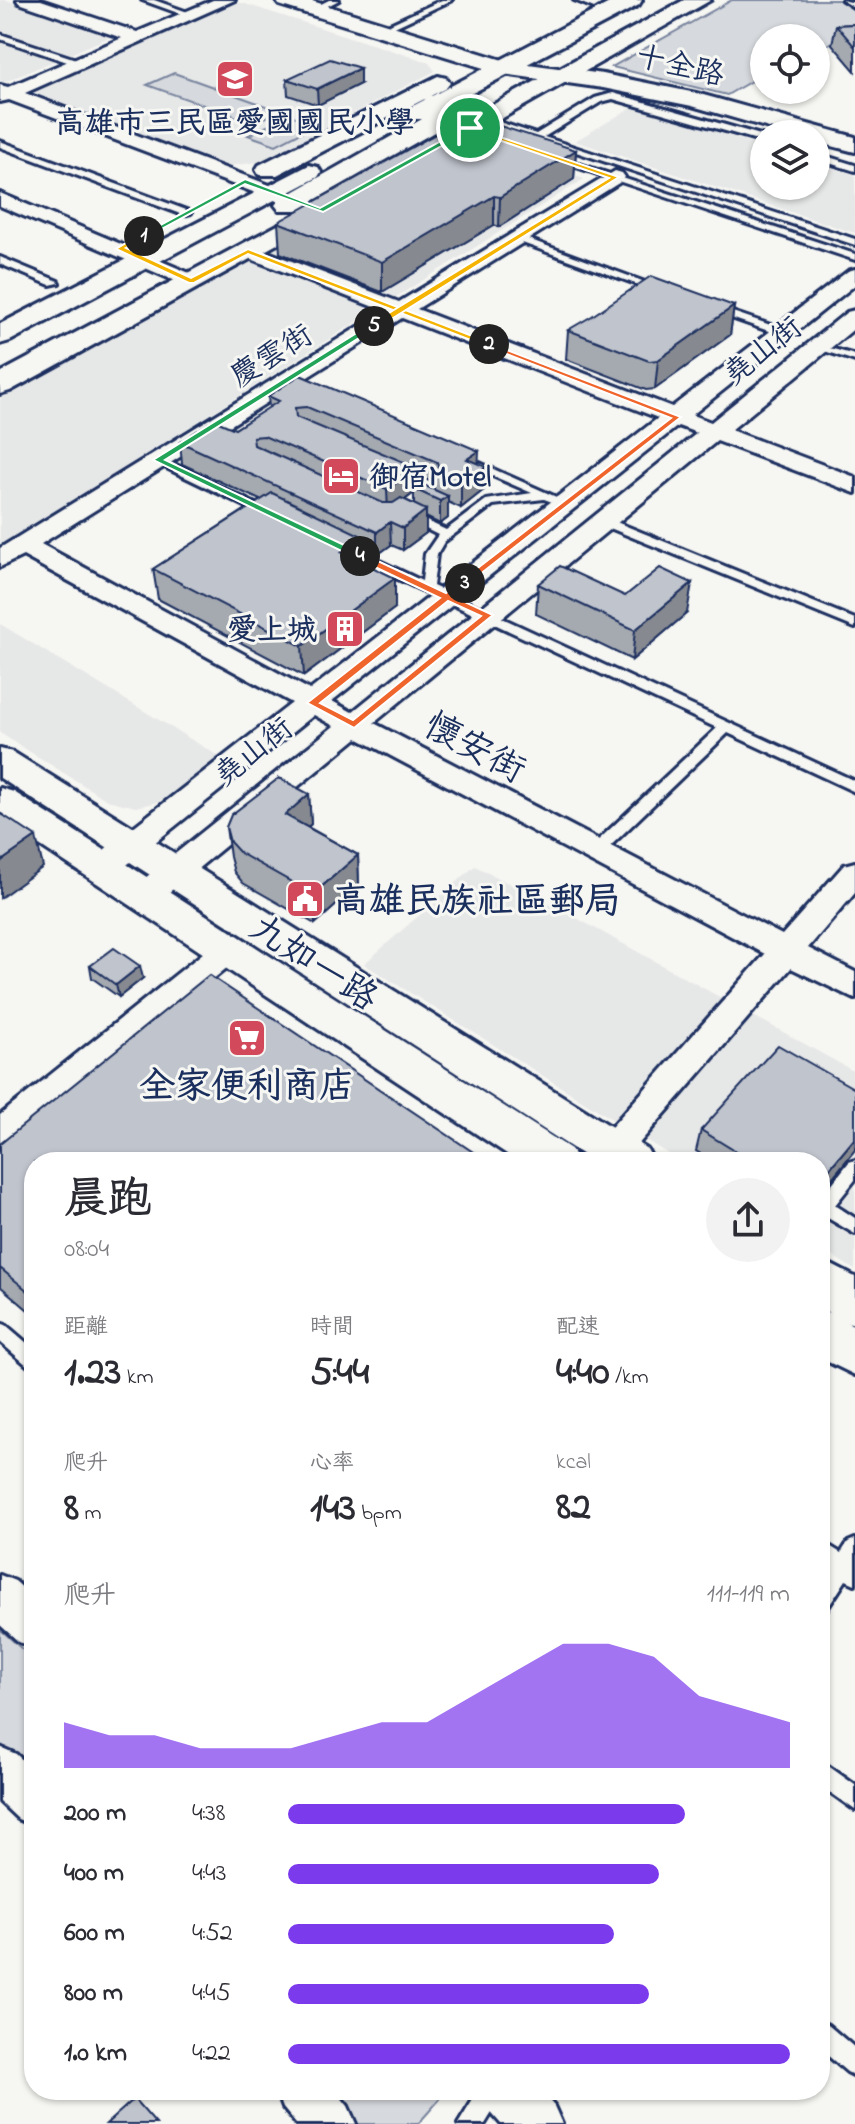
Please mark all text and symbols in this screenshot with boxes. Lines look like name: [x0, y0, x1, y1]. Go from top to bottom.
map controls: [750, 24, 830, 200]
button: locate: [750, 24, 830, 104]
street label: 十全路: [631, 36, 728, 99]
school or university icon: 高雄市三民區愛國國民小學: [214, 58, 256, 100]
pin: [436, 94, 504, 162]
place label: 高雄市三民區愛國國民小學: [55, 103, 415, 147]
icon: arrive: [448, 106, 492, 150]
button: layers: [750, 120, 830, 200]
pin: 1: [124, 216, 164, 256]
text: 1: [141, 220, 148, 252]
pin: 5: [354, 306, 394, 346]
street label: 堯山街: [715, 307, 813, 397]
text: 5: [368, 310, 380, 342]
street label: 慶雲街: [223, 315, 322, 400]
pin: 2: [469, 324, 509, 364]
text: 2: [484, 328, 494, 360]
hotel icon: 御宿Motel: [320, 455, 362, 497]
place label: 御宿Motel: [369, 457, 491, 501]
pin: 4: [340, 536, 380, 576]
text: 4: [355, 540, 365, 572]
pin: 3: [445, 563, 485, 603]
text: 3: [460, 567, 470, 599]
building icon: 愛上城: [324, 608, 366, 650]
place label: 愛上城: [227, 610, 317, 654]
street label: 懷安街: [414, 701, 534, 799]
street label: 堯山街: [206, 708, 304, 798]
place label: 高雄民族社區郵局: [333, 877, 621, 930]
public building icon: 高雄民族社區郵局: [284, 878, 326, 920]
street label: 九如一路: [238, 903, 387, 1026]
supermarket icon: 全家便利商店: [226, 1017, 268, 1059]
place label: 全家便利商店: [139, 1062, 355, 1115]
text: 晨跑: [64, 1169, 152, 1233]
button: share: [706, 1178, 790, 1262]
text: 08:04: [64, 1231, 109, 1269]
text: 距離: [64, 1312, 108, 1344]
text: 時間: [310, 1312, 354, 1344]
text: 配速: [556, 1312, 600, 1344]
text: 1.23: [64, 1344, 121, 1403]
text: 5:44: [310, 1344, 369, 1403]
text: 4:40: [556, 1344, 610, 1403]
text: km: [121, 1362, 154, 1394]
text: /km: [610, 1362, 649, 1394]
text: kcal: [556, 1447, 591, 1479]
text: 爬升: [64, 1448, 108, 1480]
text: 心率: [310, 1448, 354, 1480]
text: 82: [556, 1479, 591, 1538]
text: 8: [64, 1480, 79, 1539]
text: 143: [310, 1480, 356, 1539]
text: m: [79, 1498, 102, 1530]
text: bpm: [356, 1498, 402, 1530]
text: 111–119 m: [707, 1576, 790, 1614]
text: 爬升: [64, 1578, 116, 1616]
text: 200 m: [64, 1795, 126, 1833]
text: 4:38: [192, 1795, 225, 1833]
text: 400 m: [64, 1855, 124, 1893]
text: 4:43: [192, 1855, 226, 1893]
text: 600 m: [64, 1915, 125, 1953]
text: 4:52: [192, 1915, 233, 1953]
text: 800 m: [64, 1975, 123, 2013]
text: 4:45: [192, 1975, 231, 2013]
text: 1.0 km: [64, 2035, 127, 2073]
text: 4:22: [192, 2035, 231, 2073]

